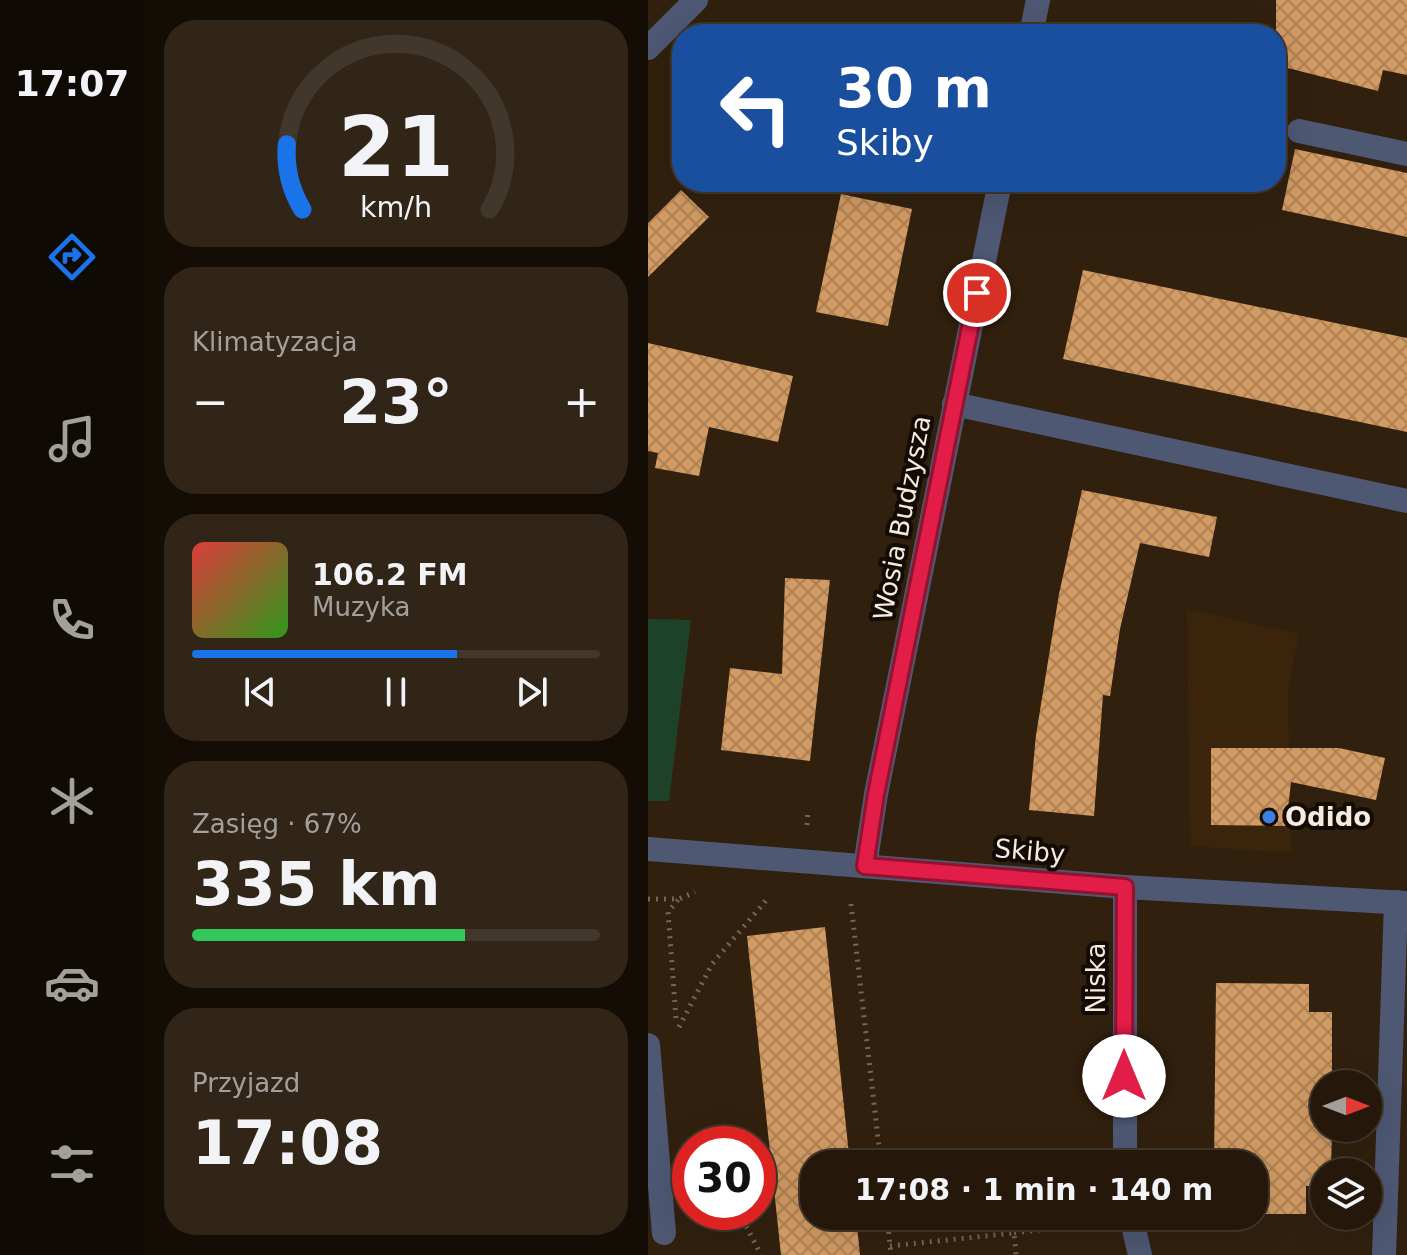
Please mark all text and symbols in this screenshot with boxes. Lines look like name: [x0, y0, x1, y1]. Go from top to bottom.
text: 30 m: [836, 55, 992, 120]
icon: left: [704, 56, 808, 160]
text: 17:07: [15, 63, 129, 104]
text: 21: [338, 98, 454, 195]
text: Skiby: [836, 122, 934, 163]
text: km/h: [360, 190, 432, 224]
icon: directions: [44, 229, 100, 285]
pin: [943, 259, 1011, 327]
icon: arrive: [955, 271, 999, 315]
text: Klimatyzacja: [192, 327, 357, 357]
text: 23°: [339, 367, 453, 437]
text: −: [192, 376, 229, 427]
text: +: [563, 376, 600, 427]
icon: music: [44, 411, 100, 467]
street label: Wosia Budzysza: [867, 413, 937, 623]
text: 106.2 FM: [312, 557, 468, 592]
icon: phone: [44, 592, 100, 648]
text: Muzyka: [312, 592, 410, 622]
icon: previous: [238, 670, 282, 714]
icon: pause: [374, 670, 418, 714]
icon: next: [510, 670, 554, 714]
icon: climate: [44, 773, 100, 829]
place label: Odido: [1285, 802, 1371, 832]
marker: Odido: [1260, 808, 1278, 826]
text: Zasięg · 67%: [192, 809, 362, 839]
street label: Skiby: [993, 833, 1067, 869]
text: 335 km: [192, 849, 441, 919]
street label: Niska: [1081, 943, 1111, 1013]
icon: car: [44, 955, 100, 1011]
position arrow: [1082, 1034, 1166, 1118]
text: Przyjazd: [192, 1068, 300, 1098]
north arrow: [1310, 1070, 1382, 1142]
map controls: [1310, 1070, 1382, 1230]
text: 17:08: [192, 1108, 383, 1178]
speed limit sign: 30: [672, 1126, 776, 1230]
icon: filters: [44, 1136, 100, 1192]
button: layers: [1310, 1158, 1382, 1230]
text: 17:08 · 1 min · 140 m: [855, 1172, 1213, 1207]

